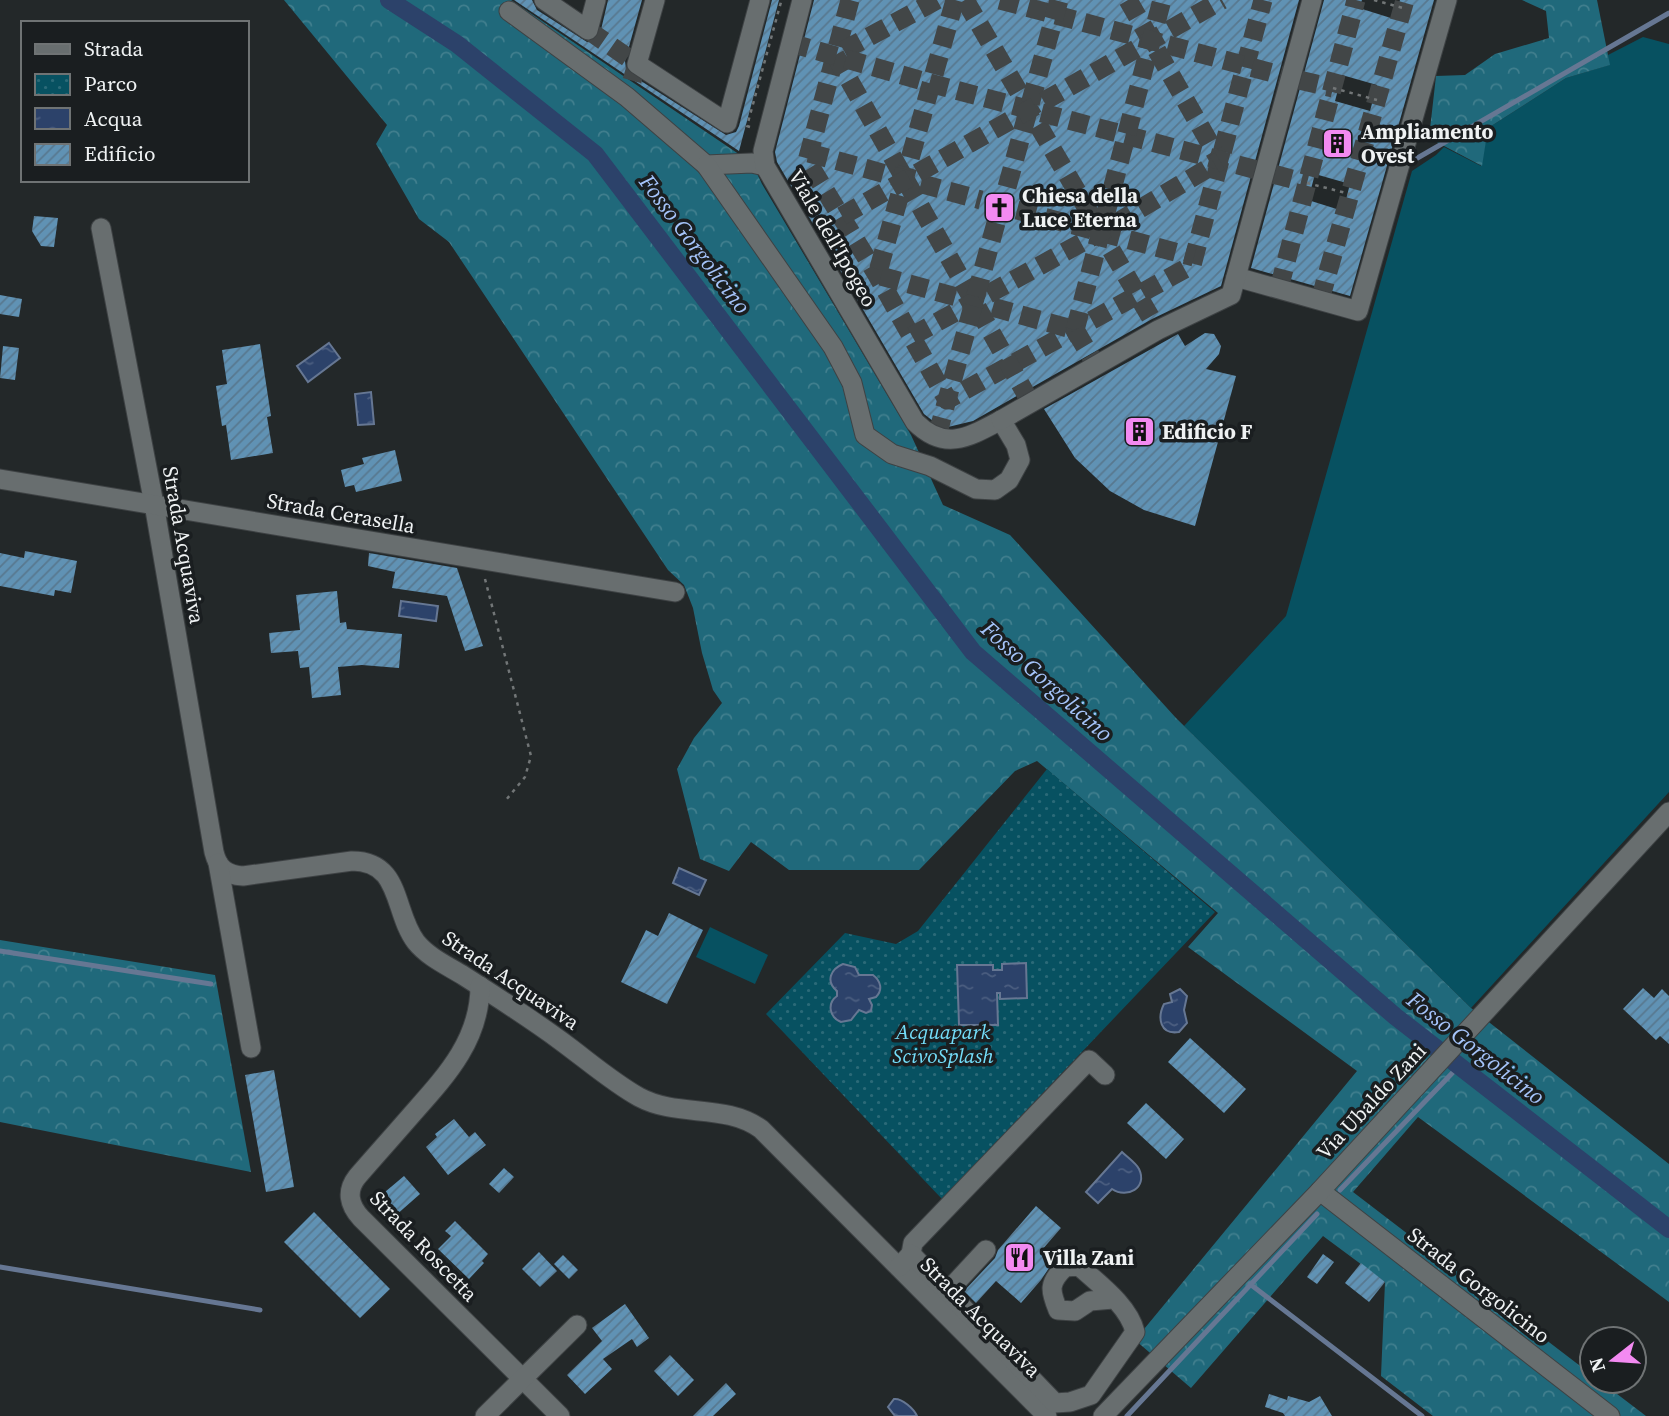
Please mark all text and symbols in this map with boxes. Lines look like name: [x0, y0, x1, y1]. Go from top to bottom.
legend: [21, 21, 248, 182]
text: Strada: [84, 34, 143, 63]
text: Parco: [84, 69, 137, 98]
text: Acqua: [84, 104, 143, 133]
place label: Ampliamento Ovest: [1361, 117, 1493, 170]
building icon: Ampliamento Ovest: [1321, 126, 1355, 160]
text: Edificio: [84, 139, 156, 168]
street label: Viale dell'Ipogeo: [782, 164, 884, 312]
water label: Fosso Gorgolicino: [631, 167, 758, 320]
place label: Chiesa della Luce Eterna: [1022, 181, 1139, 234]
church icon: Chiesa della Luce Eterna: [982, 190, 1016, 224]
building icon: Edificio F: [1122, 414, 1156, 448]
place label: Edificio F: [1162, 417, 1253, 446]
street label: Strada Acquaviva: [156, 464, 212, 626]
street label: Strada Cerasella: [265, 486, 418, 540]
water label: Fosso Gorgolicino: [973, 613, 1120, 749]
street label: Strada Acquaviva: [437, 923, 585, 1037]
water label: Fosso Gorgolicino: [1399, 983, 1552, 1112]
park label: Acquapark ScivoSplash: [892, 1017, 994, 1070]
street label: Via Ubaldo Zani: [1310, 1037, 1432, 1165]
street label: Strada Roscetta: [364, 1184, 485, 1308]
street label: Strada Gorgolicino: [1402, 1220, 1556, 1350]
restaurant icon: Villa Zani: [1003, 1240, 1037, 1274]
place label: Villa Zani: [1043, 1243, 1135, 1272]
street label: Strada Acquaviva: [914, 1250, 1048, 1384]
north arrow: [1578, 1325, 1648, 1395]
text: N: [1582, 1354, 1611, 1375]

